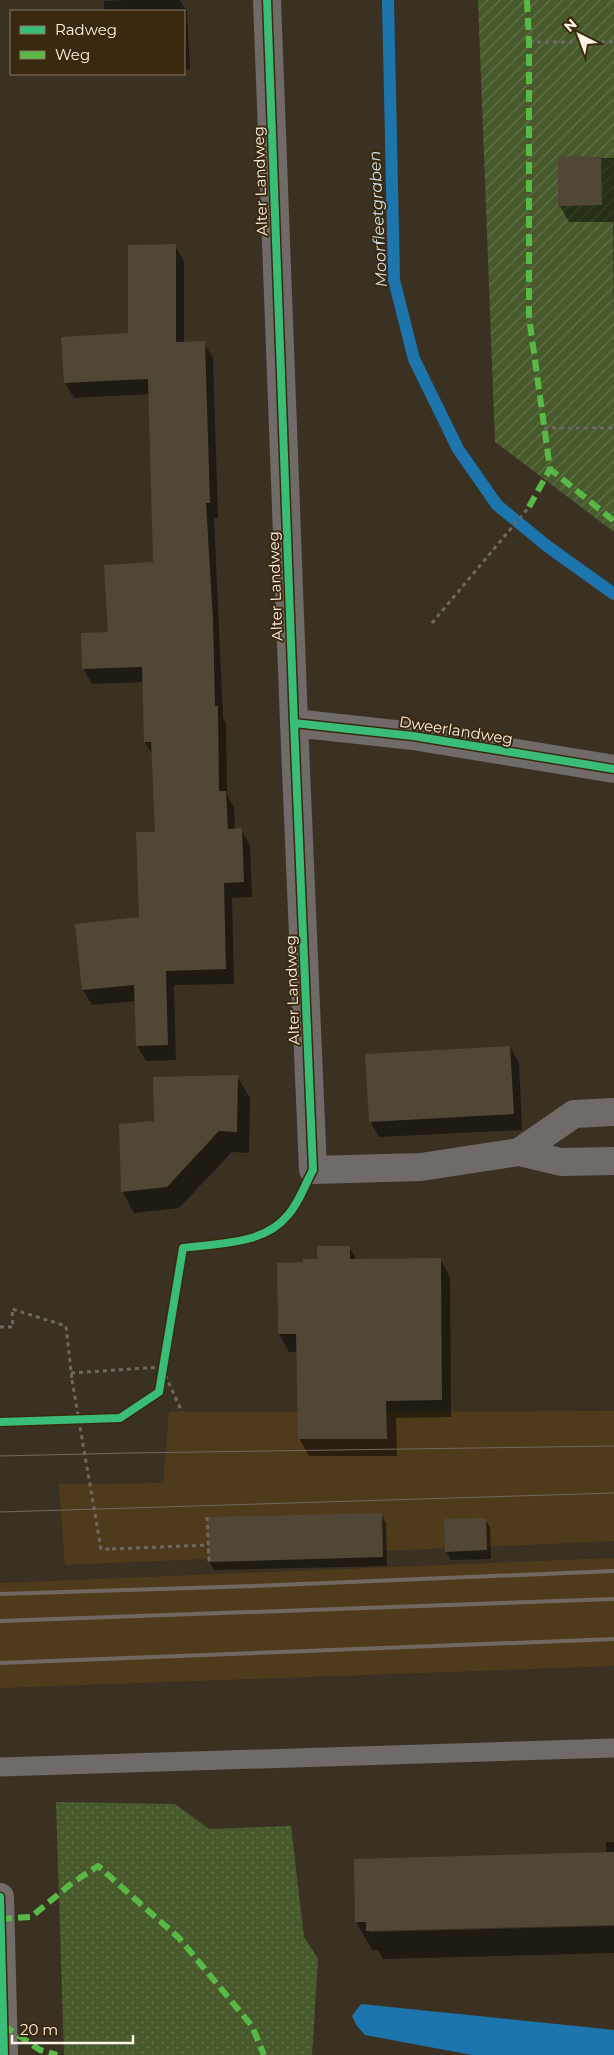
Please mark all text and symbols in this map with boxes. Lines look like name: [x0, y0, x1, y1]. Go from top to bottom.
legend: [10, 10, 185, 75]
north arrow: [554, 10, 604, 60]
text: N: [560, 15, 581, 36]
text: Radweg: [55, 20, 117, 39]
text: Weg: [55, 45, 90, 64]
street label: Alter Landweg: [249, 126, 271, 236]
water label: Moorfleetgraben: [365, 150, 391, 288]
street label: Alter Landweg: [264, 531, 286, 641]
street label: Dweerlandweg: [398, 712, 514, 748]
street label: Alter Landweg: [281, 935, 303, 1045]
scale bar: [12, 2012, 134, 2044]
text: 20 m: [20, 2020, 58, 2039]

